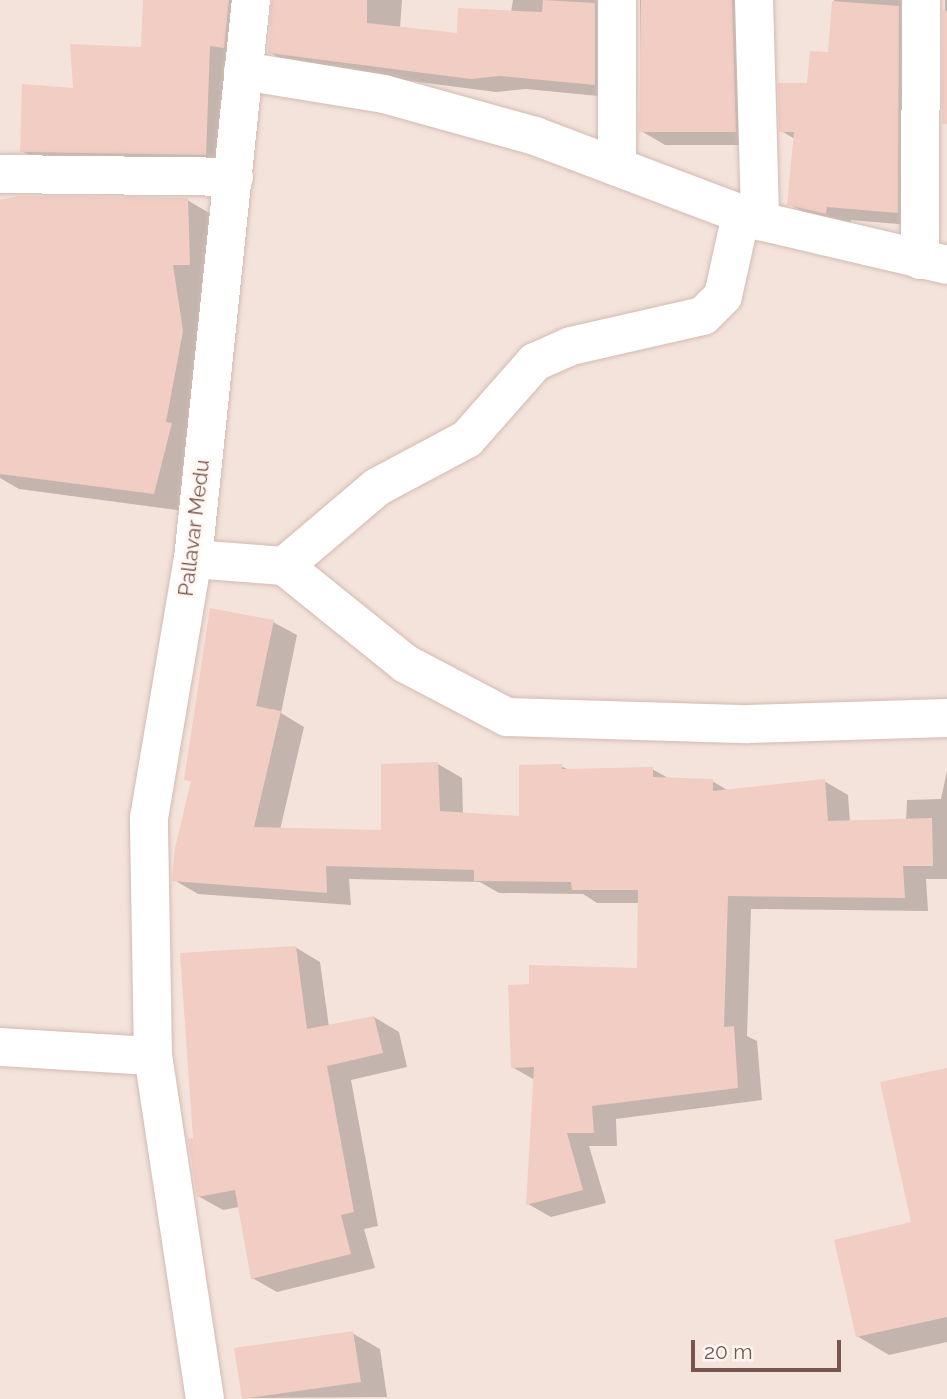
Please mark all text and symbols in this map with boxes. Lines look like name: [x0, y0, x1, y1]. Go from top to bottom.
street label: Pallavar Medu: [173, 458, 215, 598]
scale bar: [695, 1326, 846, 1370]
text: 20 m: [704, 1339, 752, 1364]

